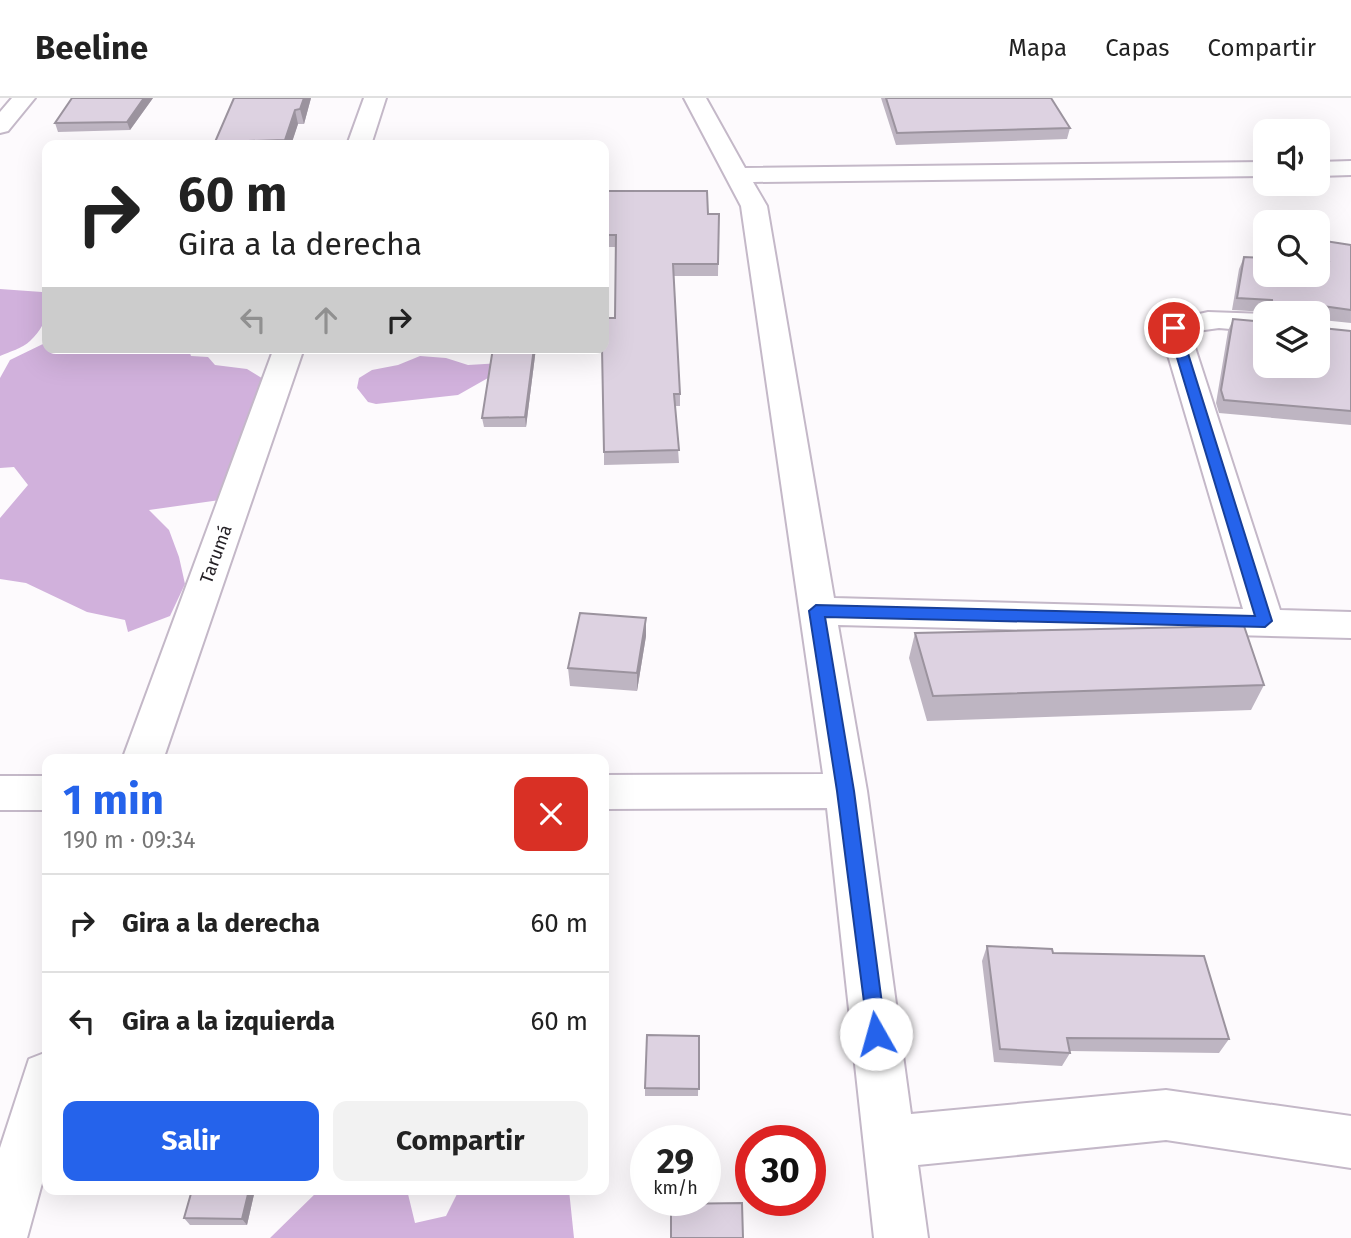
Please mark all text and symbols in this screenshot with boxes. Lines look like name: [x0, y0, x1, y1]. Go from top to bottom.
text: Beeline: [35, 28, 148, 68]
text: Mapa: [1008, 34, 1067, 62]
text: Capas: [1105, 34, 1169, 62]
text: Compartir: [1207, 34, 1316, 62]
map controls: [1253, 119, 1330, 378]
button: sound: [1253, 119, 1330, 196]
text: 60 m: [178, 165, 287, 224]
icon: right: [63, 168, 154, 259]
button: search: [1253, 210, 1330, 287]
text: Gira a la derecha: [178, 225, 422, 263]
pin: [1144, 298, 1204, 358]
icon: left: [234, 301, 272, 339]
icon: ahead: [307, 301, 345, 339]
icon: right: [380, 301, 418, 339]
button: layers: [1253, 301, 1330, 378]
icon: arrive: [1155, 309, 1193, 347]
street label: Tarumá: [195, 522, 237, 586]
text: 1 min: [63, 775, 164, 825]
button: close: [514, 777, 588, 851]
text: 190 m · 09:34: [63, 826, 195, 854]
icon: right: [63, 904, 101, 942]
text: Gira a la derecha: [122, 908, 320, 939]
text: 60 m: [530, 908, 588, 939]
position arrow: [839, 997, 913, 1071]
icon: left: [63, 1002, 101, 1040]
text: Gira a la izquierda: [122, 1006, 335, 1037]
text: 60 m: [530, 1006, 588, 1037]
button: Salir: [63, 1101, 319, 1181]
button: Compartir: [333, 1101, 588, 1181]
speed limit sign: 30: [735, 1125, 826, 1216]
text: 29: [657, 1140, 694, 1182]
text: km/h: [653, 1177, 698, 1199]

